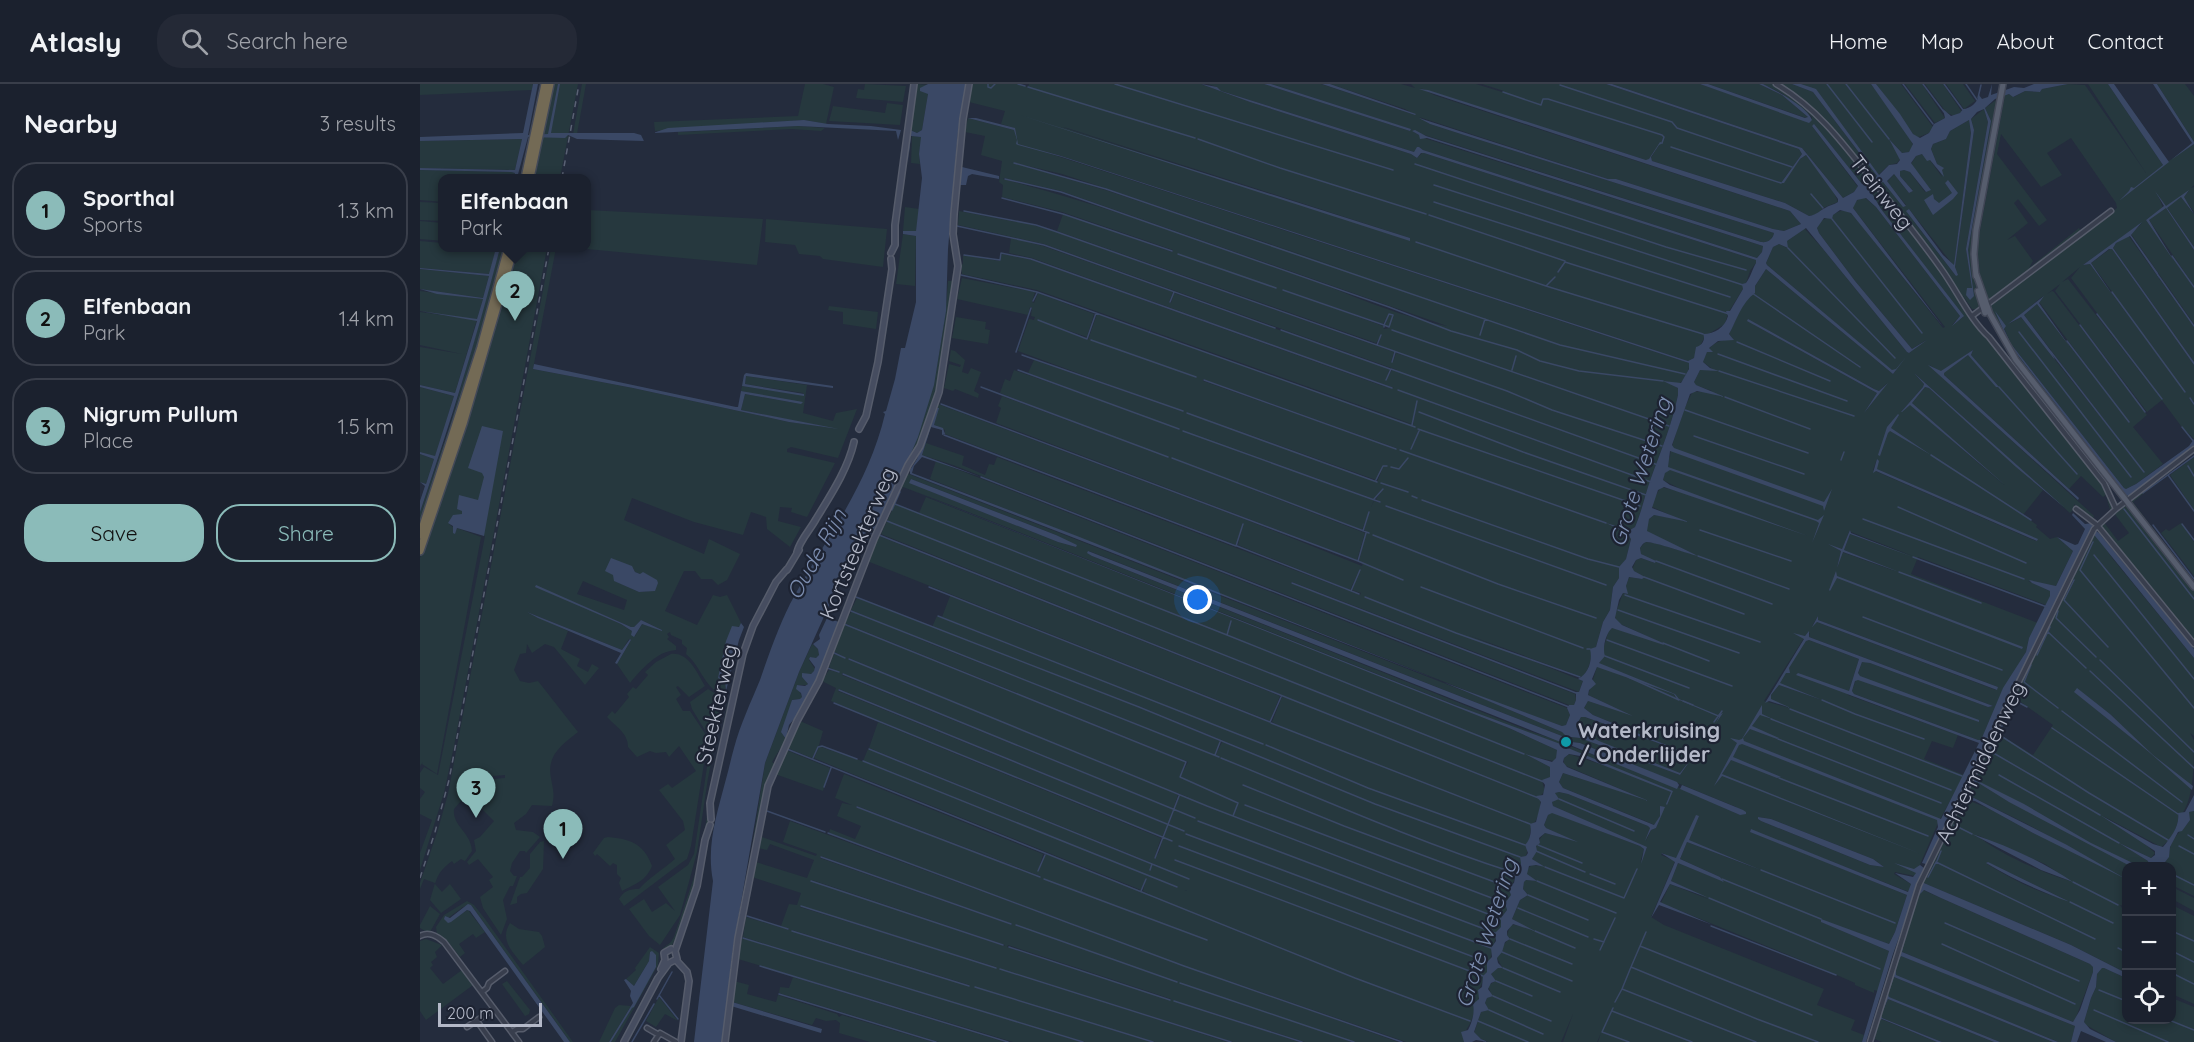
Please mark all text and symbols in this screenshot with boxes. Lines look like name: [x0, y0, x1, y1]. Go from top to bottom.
search box: [157, 14, 577, 68]
text: Atlasly: [30, 24, 121, 59]
icon: search: [178, 25, 211, 58]
text: Search here: [226, 27, 348, 55]
text: Home: [1829, 28, 1888, 54]
text: Map: [1921, 28, 1964, 54]
text: About: [1997, 28, 2055, 54]
text: Contact: [2088, 28, 2164, 54]
text: Nearby: [24, 107, 118, 140]
text: 3 results: [320, 111, 396, 136]
street label: Treinweg: [1845, 149, 1919, 235]
popup: [438, 174, 591, 252]
text: Sporthal: [83, 184, 175, 212]
text: Elfenbaan: [460, 187, 569, 215]
text: 1: [42, 198, 49, 223]
text: 1.3 km: [338, 198, 394, 223]
text: Sports: [83, 212, 143, 237]
text: Park: [460, 215, 503, 240]
pin: 2: [496, 272, 535, 321]
text: Elfenbaan: [83, 292, 191, 320]
text: 2: [40, 306, 51, 331]
text: 1.4 km: [339, 306, 394, 331]
text: Park: [83, 320, 125, 345]
water label: Grote Wetering: [1603, 393, 1678, 550]
text: Nigrum Pullum: [83, 400, 238, 428]
text: 3: [40, 414, 51, 439]
text: 1.5 km: [338, 414, 394, 439]
text: Place: [83, 428, 133, 453]
street label: Kortsteekterweg: [813, 463, 901, 623]
water label: Oude Rijn: [780, 503, 853, 604]
button: Save: [24, 504, 204, 562]
button: Share: [216, 504, 396, 562]
your location: [1183, 585, 1212, 614]
street label: Steekterweg: [690, 641, 742, 767]
street label: Achtermiddenweg: [1929, 677, 2031, 847]
place label: Waterkruising / Onderlijder: [1578, 717, 1720, 767]
marker: Waterkruising / Onderlijder: [1559, 735, 1573, 749]
pin: 3: [456, 768, 496, 818]
pin: 1: [544, 810, 582, 859]
water label: Grote Wetering: [1449, 854, 1524, 1011]
map controls: [2122, 862, 2176, 1024]
button: +: [2122, 862, 2176, 916]
button: −: [2122, 916, 2176, 970]
button: locate: [2122, 970, 2176, 1024]
scale bar: [438, 1000, 542, 1028]
text: 200 m: [447, 1003, 494, 1023]

